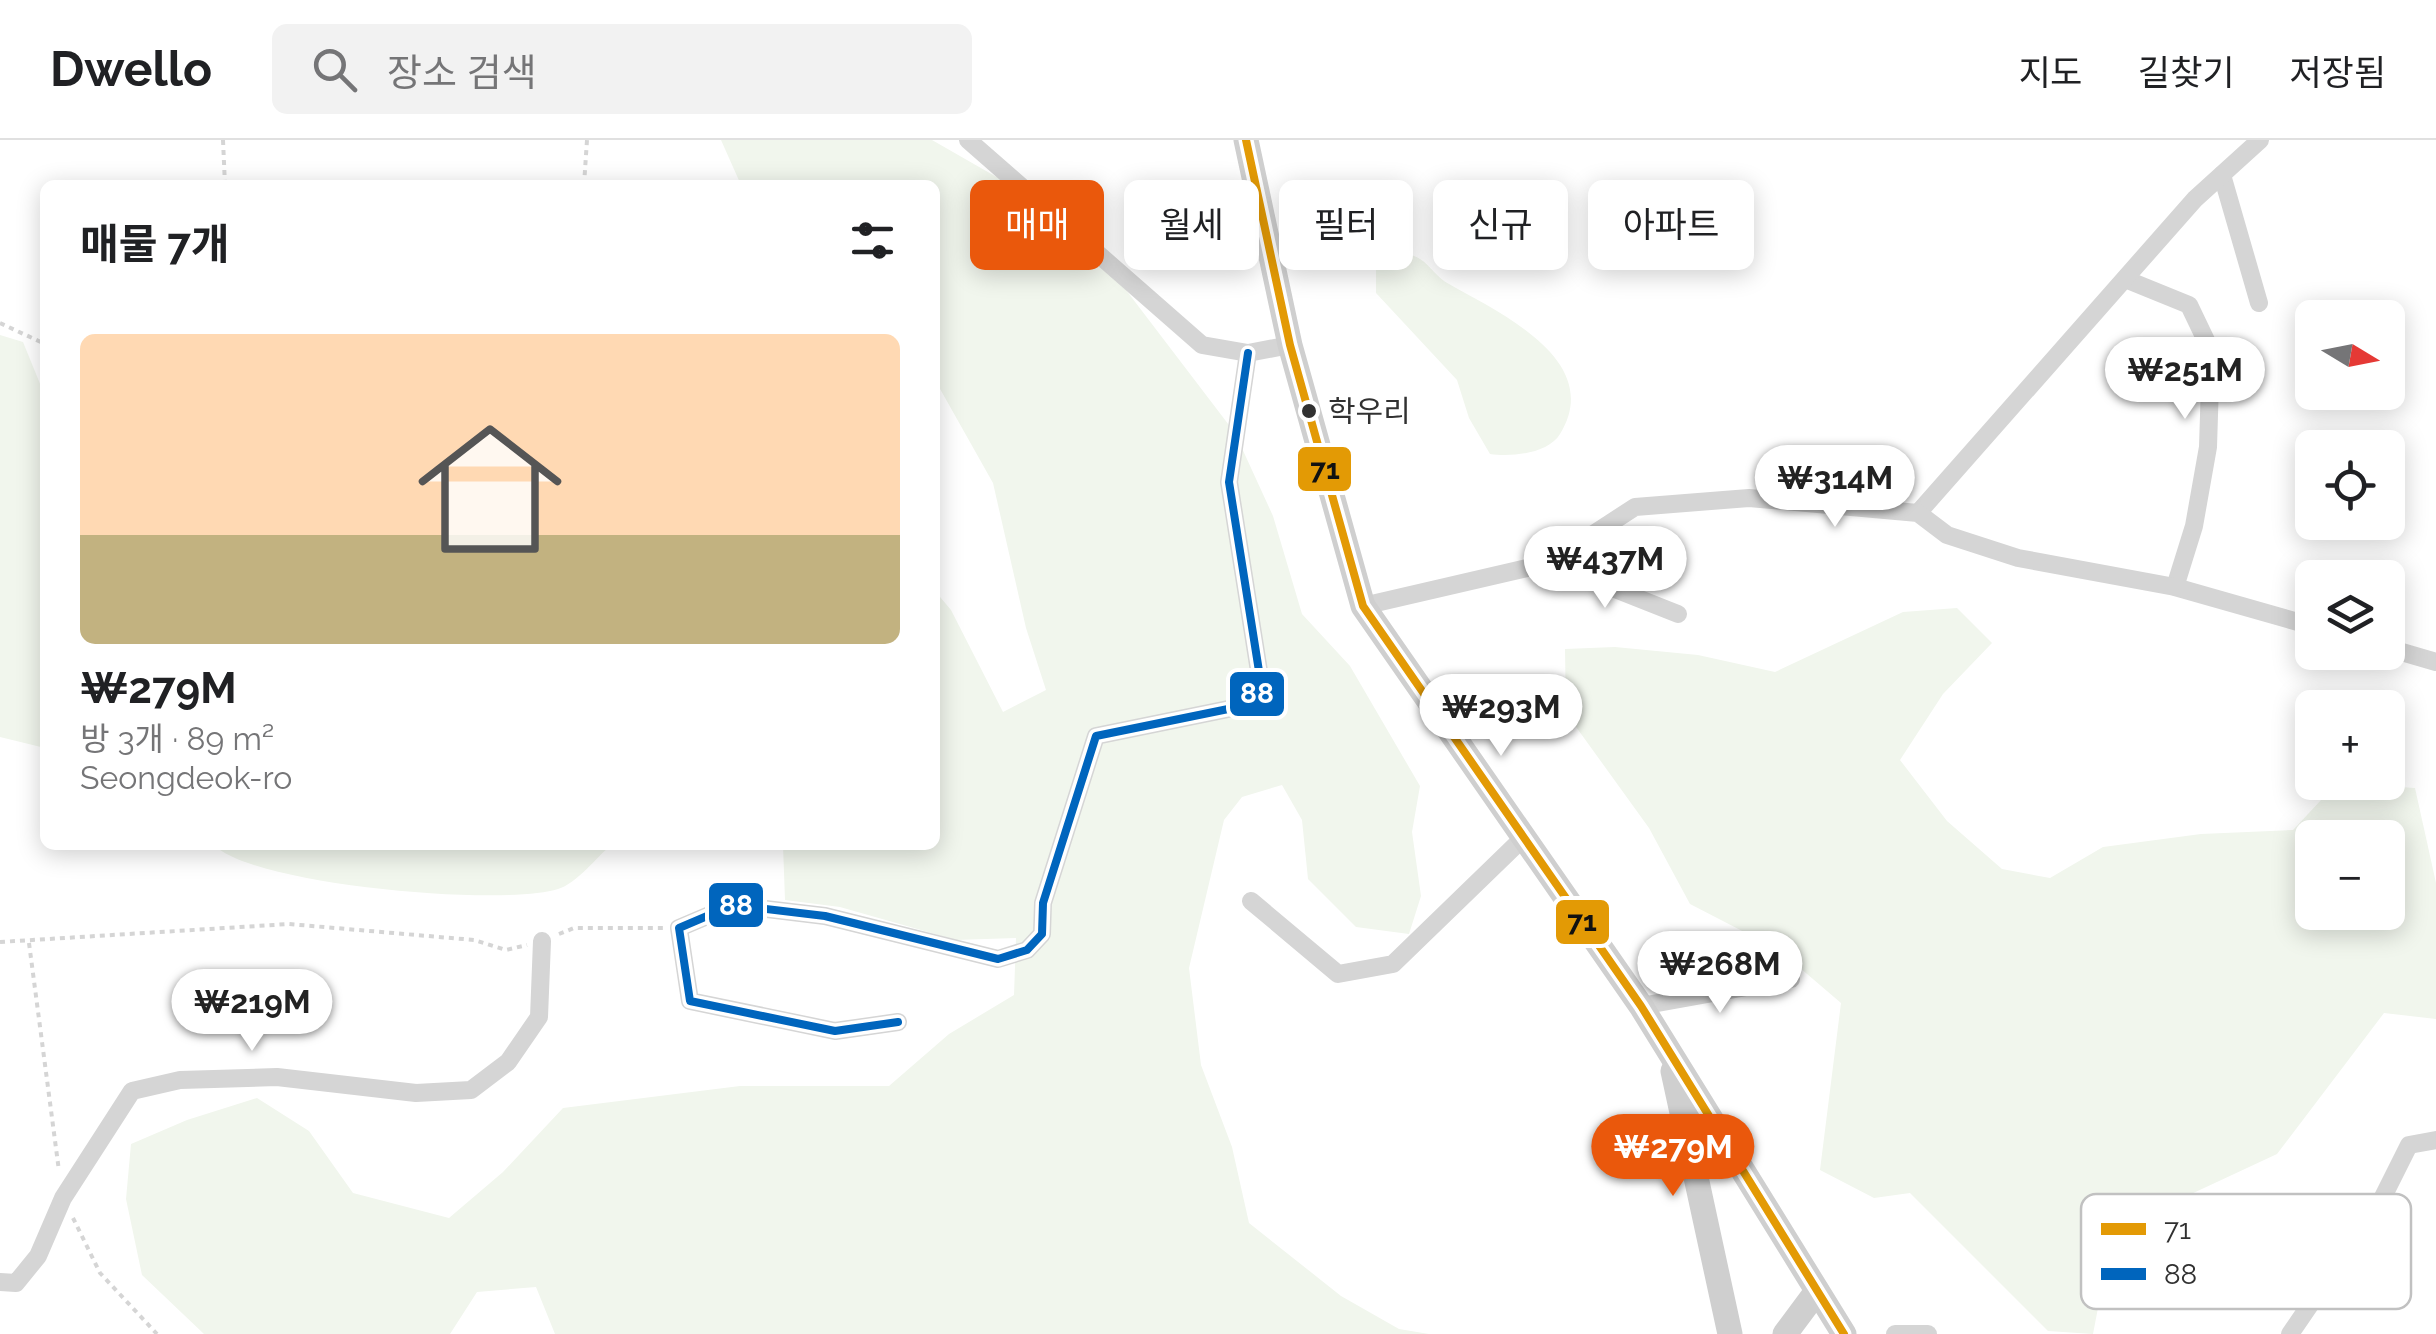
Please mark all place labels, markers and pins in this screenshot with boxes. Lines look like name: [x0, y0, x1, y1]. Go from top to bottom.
pin: ₩251M: [2115, 337, 2255, 422]
place label: 학우리: [1328, 394, 1411, 429]
marker: 학우리: [1299, 401, 1319, 421]
pin: ₩314M: [1765, 445, 1905, 530]
pin: ₩437M: [1535, 526, 1675, 611]
pin: ₩293M: [1431, 674, 1571, 759]
pin: ₩268M: [1650, 931, 1790, 1016]
pin: ₩219M: [182, 969, 322, 1054]
pin: ₩279M: [1603, 1114, 1743, 1199]

